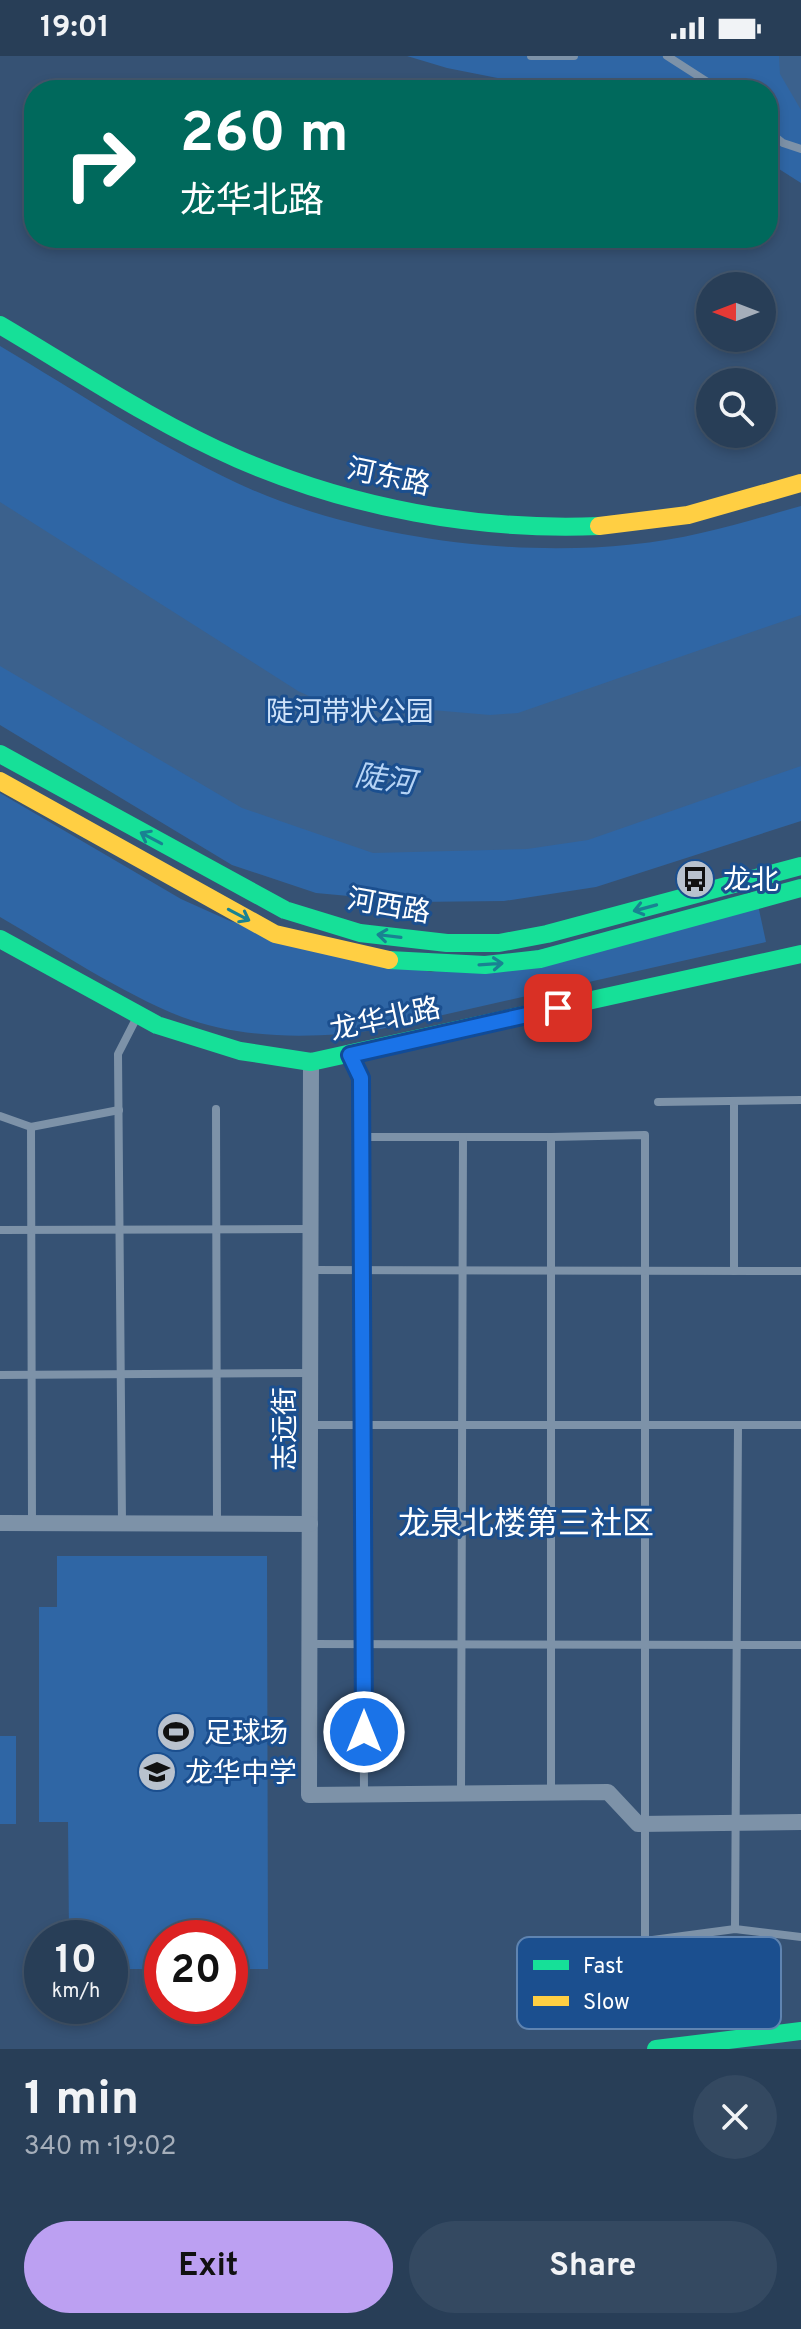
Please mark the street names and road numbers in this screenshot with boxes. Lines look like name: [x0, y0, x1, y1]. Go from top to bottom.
street label: 河东路: [344, 453, 433, 505]
street label: 河西路: [344, 883, 433, 933]
street label: 龙华北路: [327, 992, 444, 1050]
street label: 志远街: [269, 1387, 305, 1471]

